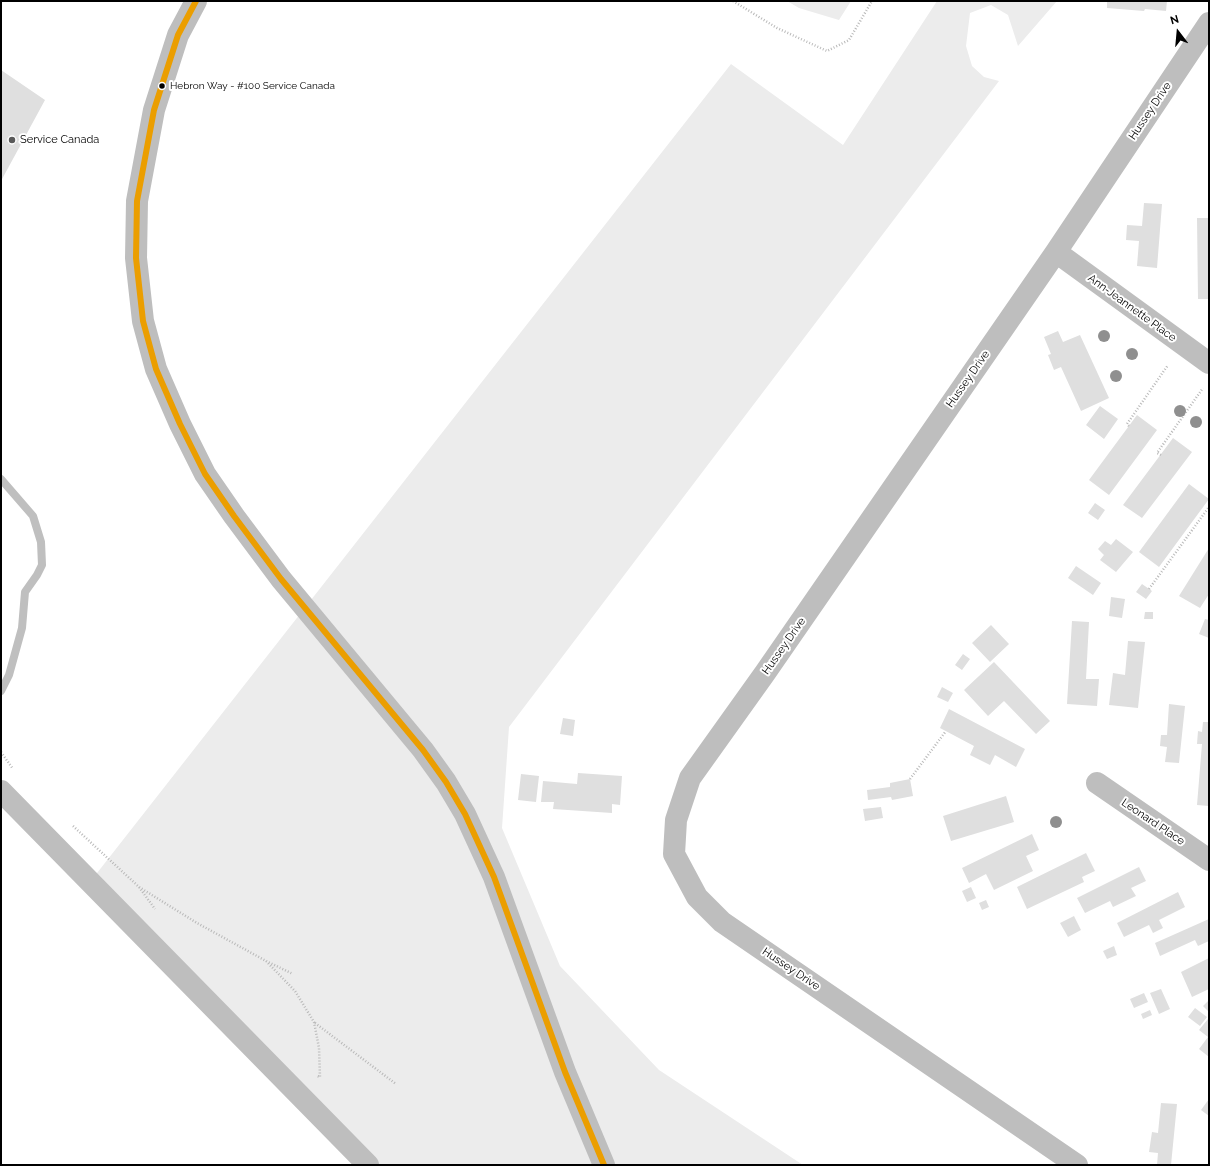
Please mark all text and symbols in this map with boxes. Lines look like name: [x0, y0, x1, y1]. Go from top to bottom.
north arrow: [1158, 12, 1198, 52]
text: N: [1169, 13, 1180, 27]
place label: Hebron Way - #100 Service Canada: [170, 80, 335, 92]
street label: Hussey Drive: [1126, 80, 1174, 142]
marker: Hebron Way - #100 Service Canada: [157, 81, 167, 91]
place label: Service Canada: [20, 133, 99, 147]
marker: Service Canada: [7, 135, 17, 145]
street label: Ann-Jeannette Place: [1085, 272, 1179, 344]
street label: Hussey Drive: [943, 348, 993, 410]
street label: Hussey Drive: [759, 615, 809, 677]
street label: Leonard Place: [1119, 796, 1187, 848]
street label: Hussey Drive: [760, 945, 822, 993]

